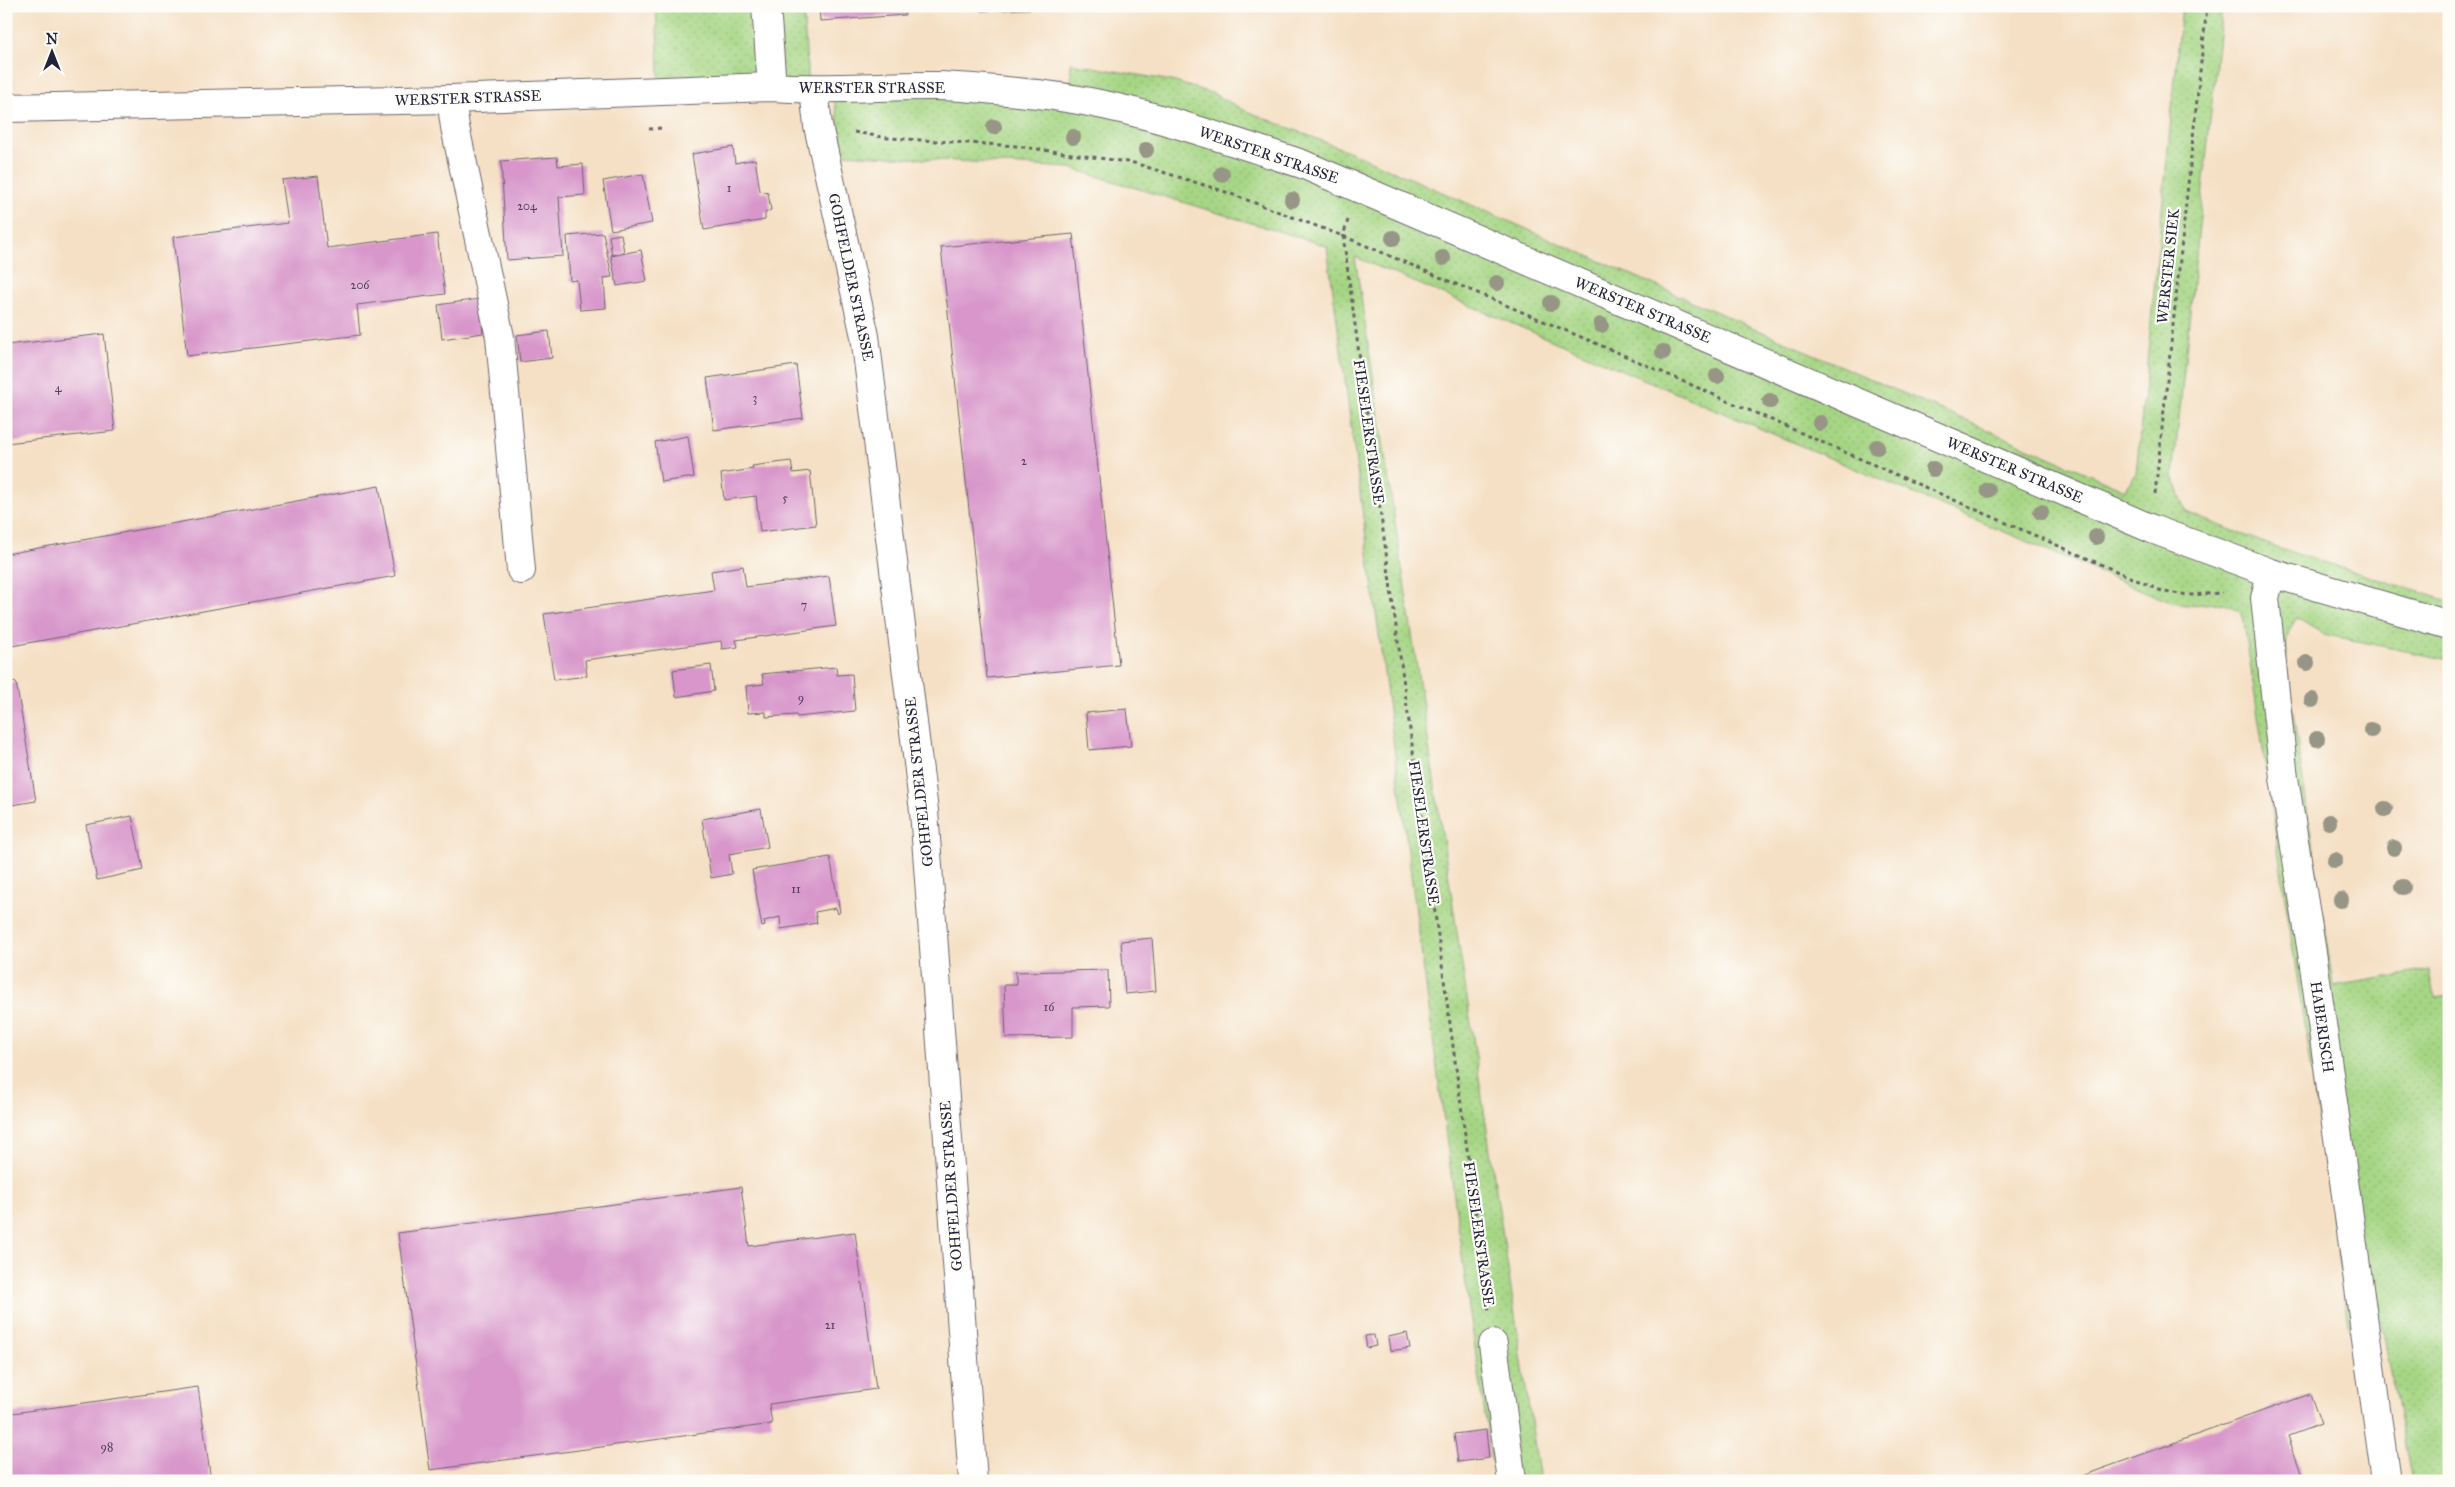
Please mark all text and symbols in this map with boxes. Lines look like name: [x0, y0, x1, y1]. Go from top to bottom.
north arrow: [28, 28, 78, 78]
text: N: [46, 31, 58, 48]
street label: WERSTER STRASSE: [799, 79, 946, 97]
street label: WERSTER STRASSE: [394, 86, 542, 110]
street label: WERSTER STRASSE: [1197, 123, 1341, 187]
house number: 1: [727, 181, 732, 195]
street label: GOHFELDER STRASSE: [824, 192, 878, 363]
house number: 204: [517, 199, 537, 213]
street label: WERSTER SIEK: [2153, 207, 2183, 324]
street label: WERSTER STRASSE: [1572, 273, 1714, 347]
house number: 206: [350, 278, 370, 292]
street label: FIESELERSTRASSE: [1350, 358, 1388, 506]
house number: 4: [55, 381, 62, 395]
house number: 3: [753, 391, 758, 405]
street label: WERSTER STRASSE: [1944, 433, 2086, 507]
house number: 2: [1021, 454, 1027, 468]
house number: 5: [782, 491, 788, 505]
house number: 7: [801, 598, 807, 612]
house number: 9: [798, 691, 804, 705]
street label: GOHFELDER STRASSE: [901, 696, 937, 868]
street label: FIESELERSTRASSE: [1405, 759, 1443, 907]
house number: 11: [791, 882, 801, 896]
street label: HABERISCH: [2307, 980, 2337, 1074]
house number: 16: [1044, 1000, 1055, 1014]
street label: GOHFELDER STRASSE: [936, 1100, 966, 1272]
street label: FIESELERSTRASSE: [1460, 1160, 1498, 1308]
house number: 21: [825, 1318, 836, 1332]
house number: 98: [101, 1440, 113, 1454]

